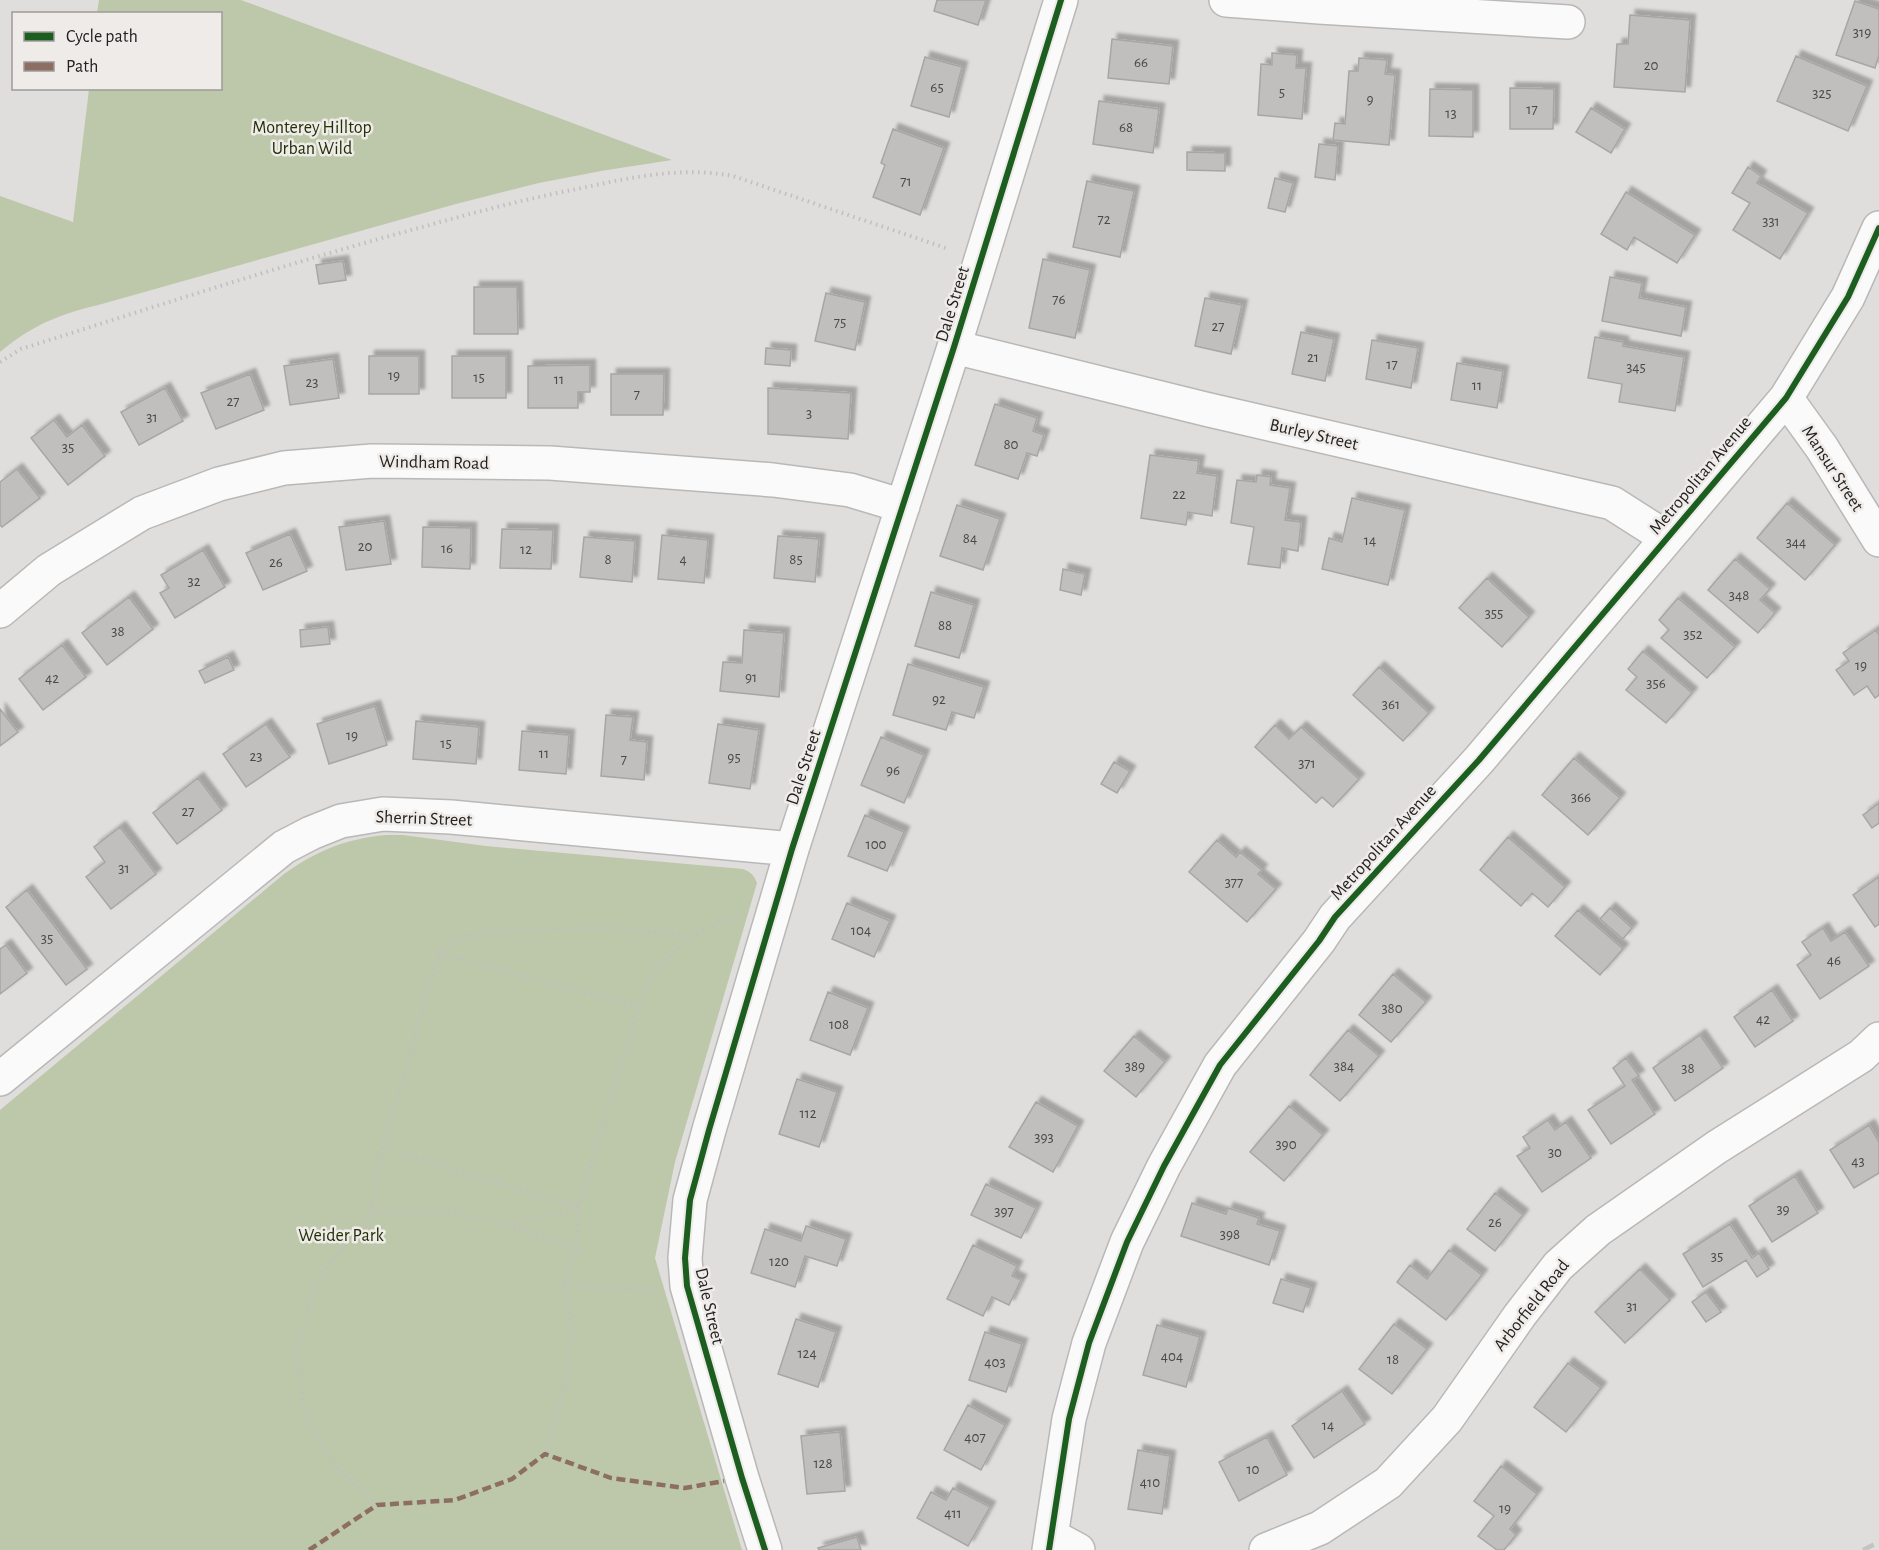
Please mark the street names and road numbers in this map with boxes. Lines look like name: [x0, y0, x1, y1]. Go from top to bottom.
street label: Dale Street: [933, 264, 973, 344]
street label: Metropolitan Avenue: [1646, 413, 1755, 538]
street label: Burley Street: [1268, 416, 1360, 454]
street label: Mansur Street: [1798, 422, 1867, 515]
street label: Windham Road: [379, 453, 489, 473]
street label: Dale Street: [783, 727, 825, 807]
street label: Metropolitan Avenue: [1328, 782, 1440, 904]
street label: Sherrin Street: [375, 808, 473, 830]
street label: Arborfield Road: [1491, 1256, 1573, 1355]
street label: Dale Street: [691, 1266, 727, 1347]

